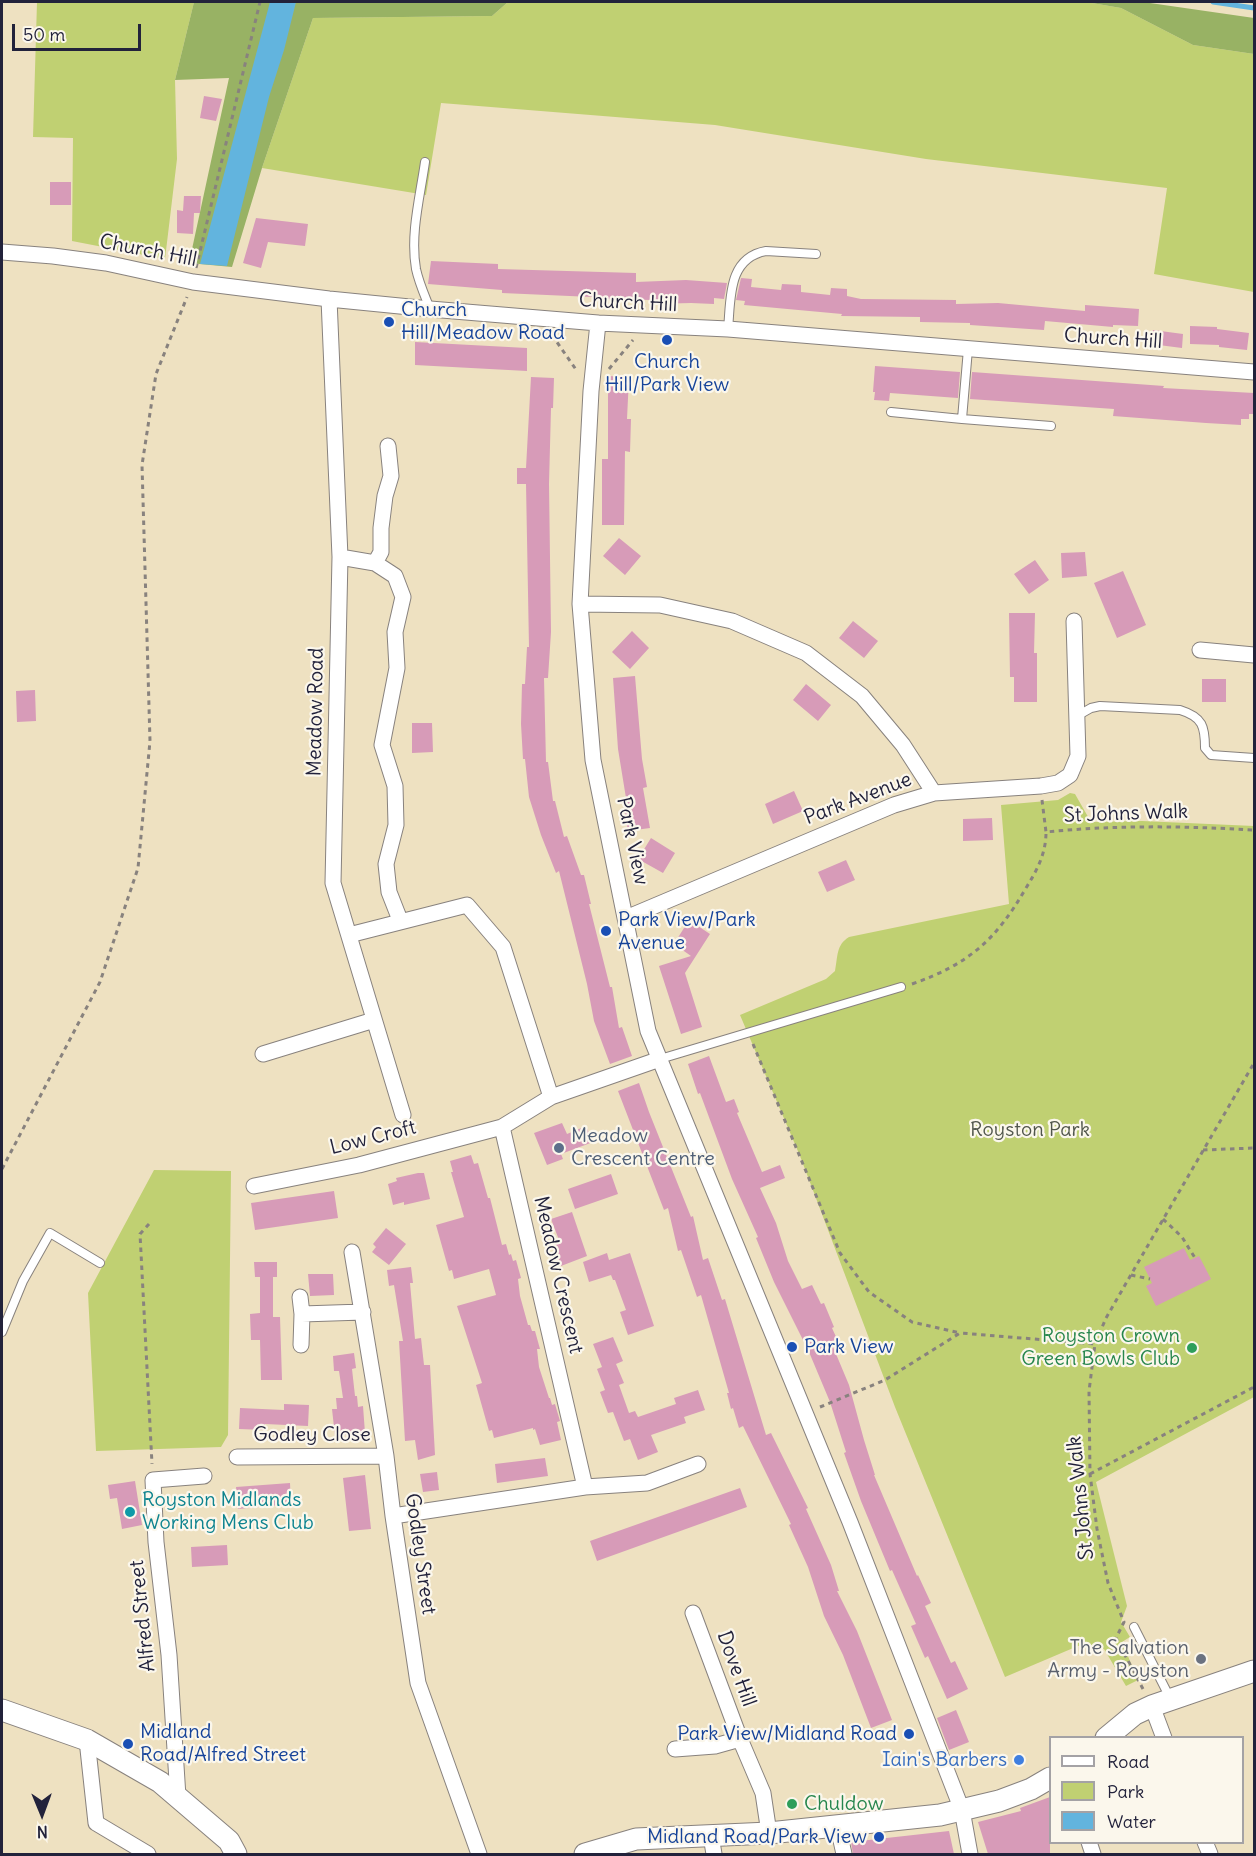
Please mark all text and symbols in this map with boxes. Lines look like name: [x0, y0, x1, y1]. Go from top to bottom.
scale bar: [15, 12, 144, 50]
text: 50 m: [23, 23, 65, 46]
street label: Church Hill: [97, 230, 199, 272]
street label: Church Hill: [578, 288, 678, 318]
place label: Church Hill/Meadow Road: [401, 298, 565, 345]
marker: Church Hill/Meadow Road: [382, 315, 396, 329]
street label: Church Hill: [1063, 324, 1163, 354]
marker: Church Hill/Park View: [660, 333, 674, 347]
place label: Church Hill/Park View: [605, 350, 729, 397]
street label: Meadow Road: [303, 648, 329, 776]
street label: Park Avenue: [801, 768, 915, 830]
street label: Park View: [611, 795, 653, 887]
street label: St Johns Walk: [1063, 800, 1189, 828]
place label: Park View/Park Avenue: [618, 908, 756, 955]
marker: Park View/Park Avenue: [599, 924, 613, 938]
street label: Low Croft: [328, 1116, 418, 1160]
park label: Royston Park: [970, 1118, 1090, 1142]
place label: Meadow Crescent Centre: [571, 1124, 715, 1171]
marker: Meadow Crescent Centre: [552, 1141, 566, 1155]
street label: Meadow Crescent: [528, 1194, 588, 1356]
place label: Royston Crown Green Bowls Club: [1021, 1324, 1180, 1371]
place label: Park View: [804, 1335, 894, 1359]
marker: Park View: [785, 1340, 799, 1354]
marker: Royston Crown Green Bowls Club: [1185, 1341, 1199, 1355]
street label: Godley Close: [253, 1423, 371, 1447]
street label: St Johns Walk: [1063, 1435, 1099, 1561]
place label: Royston Midlands Working Mens Club: [142, 1488, 314, 1535]
street label: Godley Street: [400, 1492, 440, 1616]
marker: Royston Midlands Working Mens Club: [123, 1505, 137, 1519]
street label: Alfred Street: [125, 1559, 161, 1673]
street label: Dove Hill: [711, 1628, 761, 1710]
place label: The Salvation Army - Royston: [1047, 1636, 1189, 1683]
marker: The Salvation Army - Royston: [1194, 1652, 1208, 1666]
place label: Midland Road/Alfred Street: [140, 1720, 306, 1767]
place label: Park View/Midland Road: [677, 1722, 897, 1746]
marker: Park View/Midland Road: [902, 1727, 916, 1741]
legend: [1049, 1736, 1244, 1844]
marker: Midland Road/Alfred Street: [121, 1737, 135, 1751]
place label: Iain's Barbers: [882, 1748, 1007, 1772]
text: Road: [1107, 1750, 1149, 1773]
marker: Iain's Barbers: [1012, 1753, 1026, 1767]
text: Park: [1107, 1780, 1144, 1803]
north arrow: [12, 1784, 72, 1844]
place label: Chuldow: [804, 1792, 883, 1816]
marker: Chuldow: [785, 1797, 799, 1811]
text: Water: [1107, 1810, 1156, 1833]
text: N: [37, 1822, 48, 1842]
place label: Midland Road/Park View: [647, 1825, 867, 1849]
marker: Midland Road/Park View: [872, 1830, 886, 1844]

